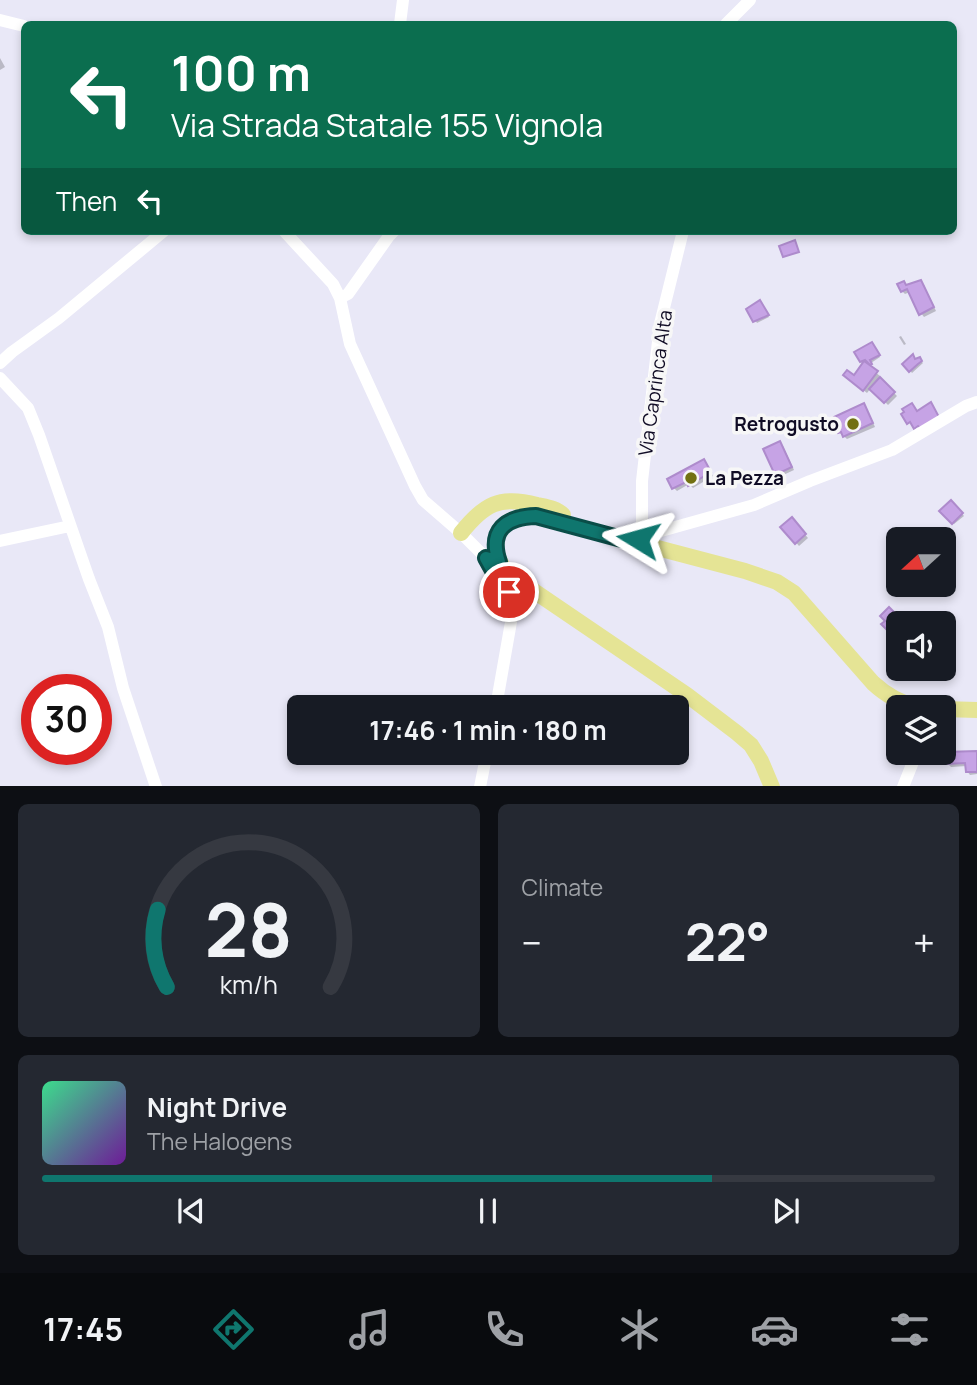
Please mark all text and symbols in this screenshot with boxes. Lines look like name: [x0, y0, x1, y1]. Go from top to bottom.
text: 100 m: [171, 39, 311, 106]
icon: left: [56, 49, 147, 140]
text: Via Strada Statale 155 Vignola: [171, 103, 603, 147]
icon: left: [131, 182, 169, 220]
text: Then: [56, 183, 117, 219]
street label: Via Caprinca Alta: [632, 308, 678, 458]
place label: Retrogusto: [734, 411, 839, 437]
marker: Retrogusto: [845, 416, 861, 432]
place label: La Pezza: [705, 465, 784, 491]
marker: La Pezza: [683, 470, 699, 486]
position arrow: [601, 502, 675, 576]
north arrow: [886, 527, 956, 597]
map controls: [886, 527, 956, 765]
pin: [479, 562, 539, 622]
icon: arrive: [490, 573, 528, 611]
button: sound: [886, 611, 956, 681]
speed limit sign: 30: [21, 674, 112, 765]
button: layers: [886, 695, 956, 765]
text: 17:46 · 1 min · 180 m: [369, 712, 607, 748]
text: Climate: [522, 871, 603, 903]
text: 28: [205, 879, 293, 979]
text: 22°: [685, 906, 770, 977]
text: −: [522, 916, 542, 968]
text: +: [913, 916, 935, 968]
text: km/h: [220, 966, 278, 1001]
text: Night Drive: [147, 1089, 287, 1125]
text: The Halogens: [147, 1125, 292, 1157]
icon: previous: [172, 1192, 210, 1230]
icon: pause: [469, 1192, 507, 1230]
icon: next: [767, 1192, 805, 1230]
icon: directions: [209, 1305, 258, 1354]
icon: music: [345, 1305, 394, 1354]
icon: phone: [480, 1305, 529, 1354]
icon: climate: [615, 1305, 664, 1354]
icon: car: [750, 1305, 799, 1354]
icon: filters: [885, 1305, 934, 1354]
text: 17:45: [43, 1307, 123, 1351]

